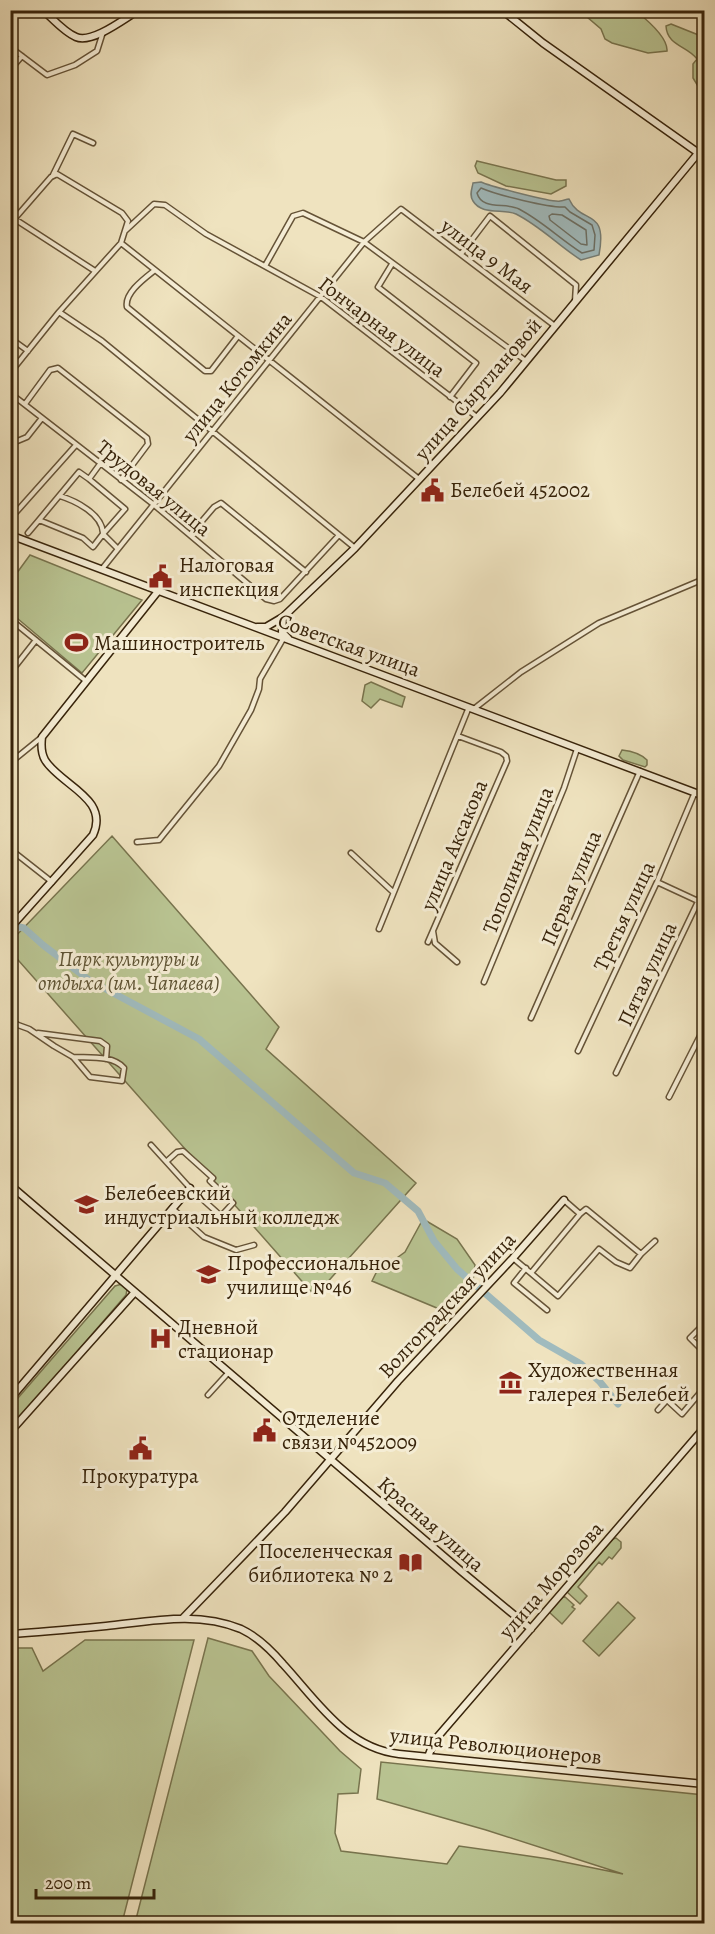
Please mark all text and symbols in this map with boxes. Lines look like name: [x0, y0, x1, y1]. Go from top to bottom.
street label: улица 9 Мая: [434, 211, 539, 300]
street label: Гончарная улица: [313, 270, 452, 384]
street label: улица Котомкина: [175, 306, 299, 449]
street label: улица Сыртлановой: [407, 312, 548, 467]
street label: Трудовая улица: [91, 433, 217, 543]
place label: Белебей 452002: [450, 476, 590, 504]
public building icon: Белебей 452002: [419, 477, 445, 503]
place label: Налоговая инспекция: [179, 551, 279, 603]
public building icon: Налоговая инспекция: [148, 564, 174, 590]
street label: Советская улица: [274, 606, 424, 684]
place label: Машиностроитель: [94, 629, 265, 657]
sports icon: Машиностроитель: [63, 630, 89, 656]
street label: улица Аксакова: [413, 775, 494, 916]
street label: Тополиная улица: [476, 782, 560, 938]
street label: Первая улица: [534, 826, 608, 950]
street label: Третья улица: [586, 856, 662, 975]
street label: Пятая улица: [611, 917, 683, 1031]
park label: Парк культуры и отдыха (им. Чапаева): [38, 945, 220, 997]
place label: Белебеевский индустриальный колледж: [104, 1179, 340, 1231]
school or university icon: Белебеевский индустриальный колледж: [73, 1192, 99, 1218]
street label: Волгоградская улица: [372, 1226, 522, 1384]
place label: Профессиональное училище №46: [226, 1249, 401, 1301]
school or university icon: Профессиональное училище №46: [196, 1262, 222, 1288]
place label: Дневной стационар: [178, 1313, 274, 1365]
hospital icon: Дневной стационар: [147, 1326, 173, 1352]
place label: Художественная галерея г.Белебей: [528, 1356, 689, 1408]
museum icon: Художественная галерея г.Белебей: [497, 1369, 523, 1395]
place label: Отделение связи №452009: [282, 1404, 417, 1456]
public building icon: Отделение связи №452009: [251, 1417, 277, 1443]
public building icon: Прокуратура: [127, 1435, 153, 1461]
place label: Прокуратура: [81, 1462, 199, 1490]
street label: Красная улица: [372, 1470, 490, 1578]
street label: улица Морозова: [492, 1515, 610, 1645]
place label: Поселенческая библиотека № 2: [248, 1537, 393, 1589]
library icon: Поселенческая библиотека № 2: [398, 1550, 424, 1576]
street label: улица Революционеров: [388, 1721, 603, 1771]
scale bar: [36, 1862, 154, 1900]
text: 200 m: [45, 1871, 91, 1895]

